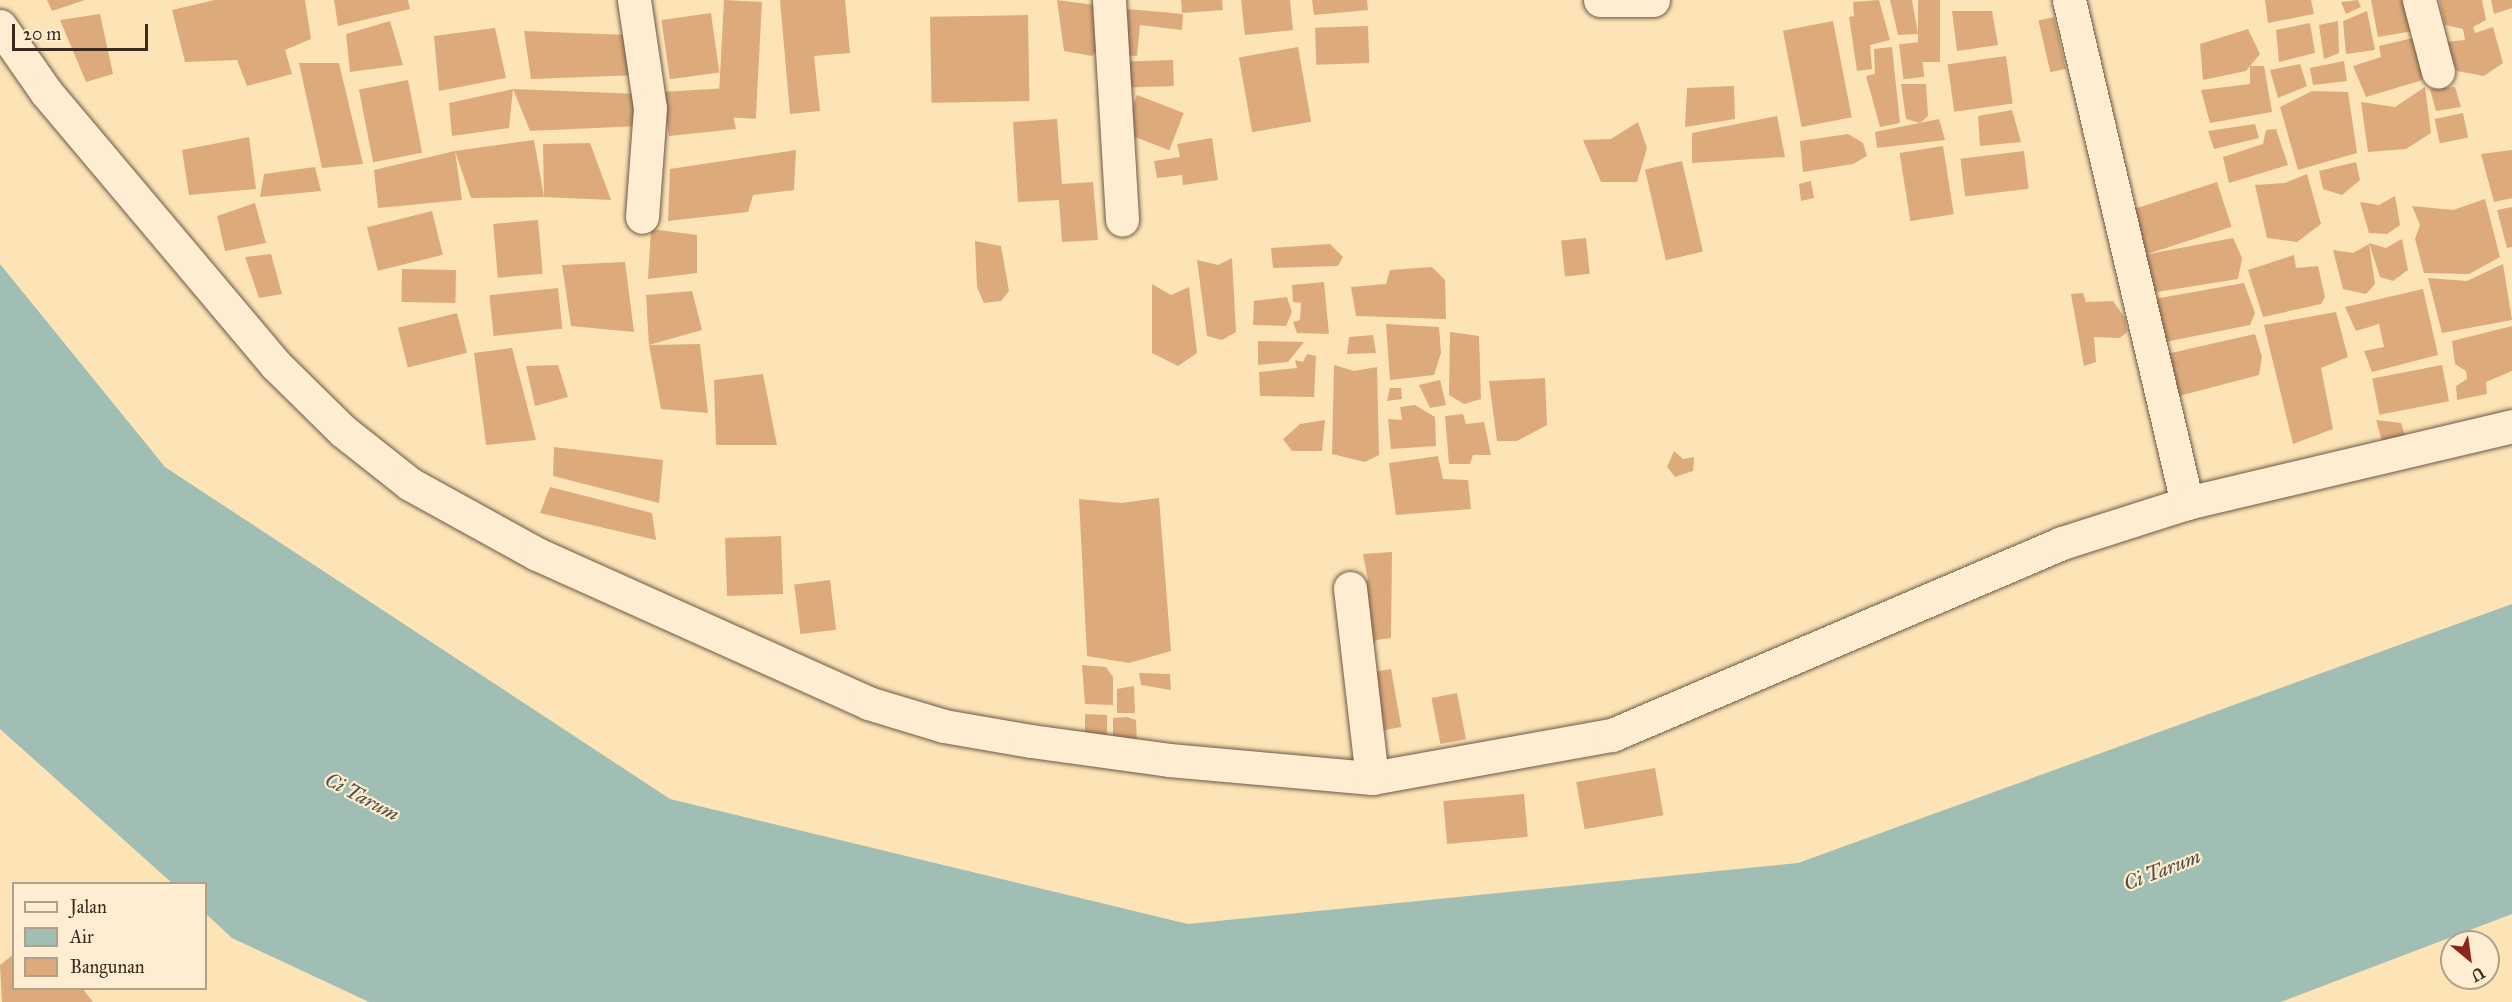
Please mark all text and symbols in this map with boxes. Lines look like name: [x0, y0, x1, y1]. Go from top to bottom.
scale bar: [15, 12, 152, 50]
text: 20 m: [23, 23, 61, 45]
water label: Ci Tarum: [321, 767, 403, 827]
water label: Ci Tarum: [2120, 844, 2204, 896]
legend: [12, 882, 207, 990]
text: Jalan: [70, 896, 107, 918]
text: Air: [70, 926, 94, 948]
north arrow: [2440, 930, 2500, 990]
text: Bangunan: [70, 956, 145, 978]
text: U: [2468, 963, 2488, 986]

